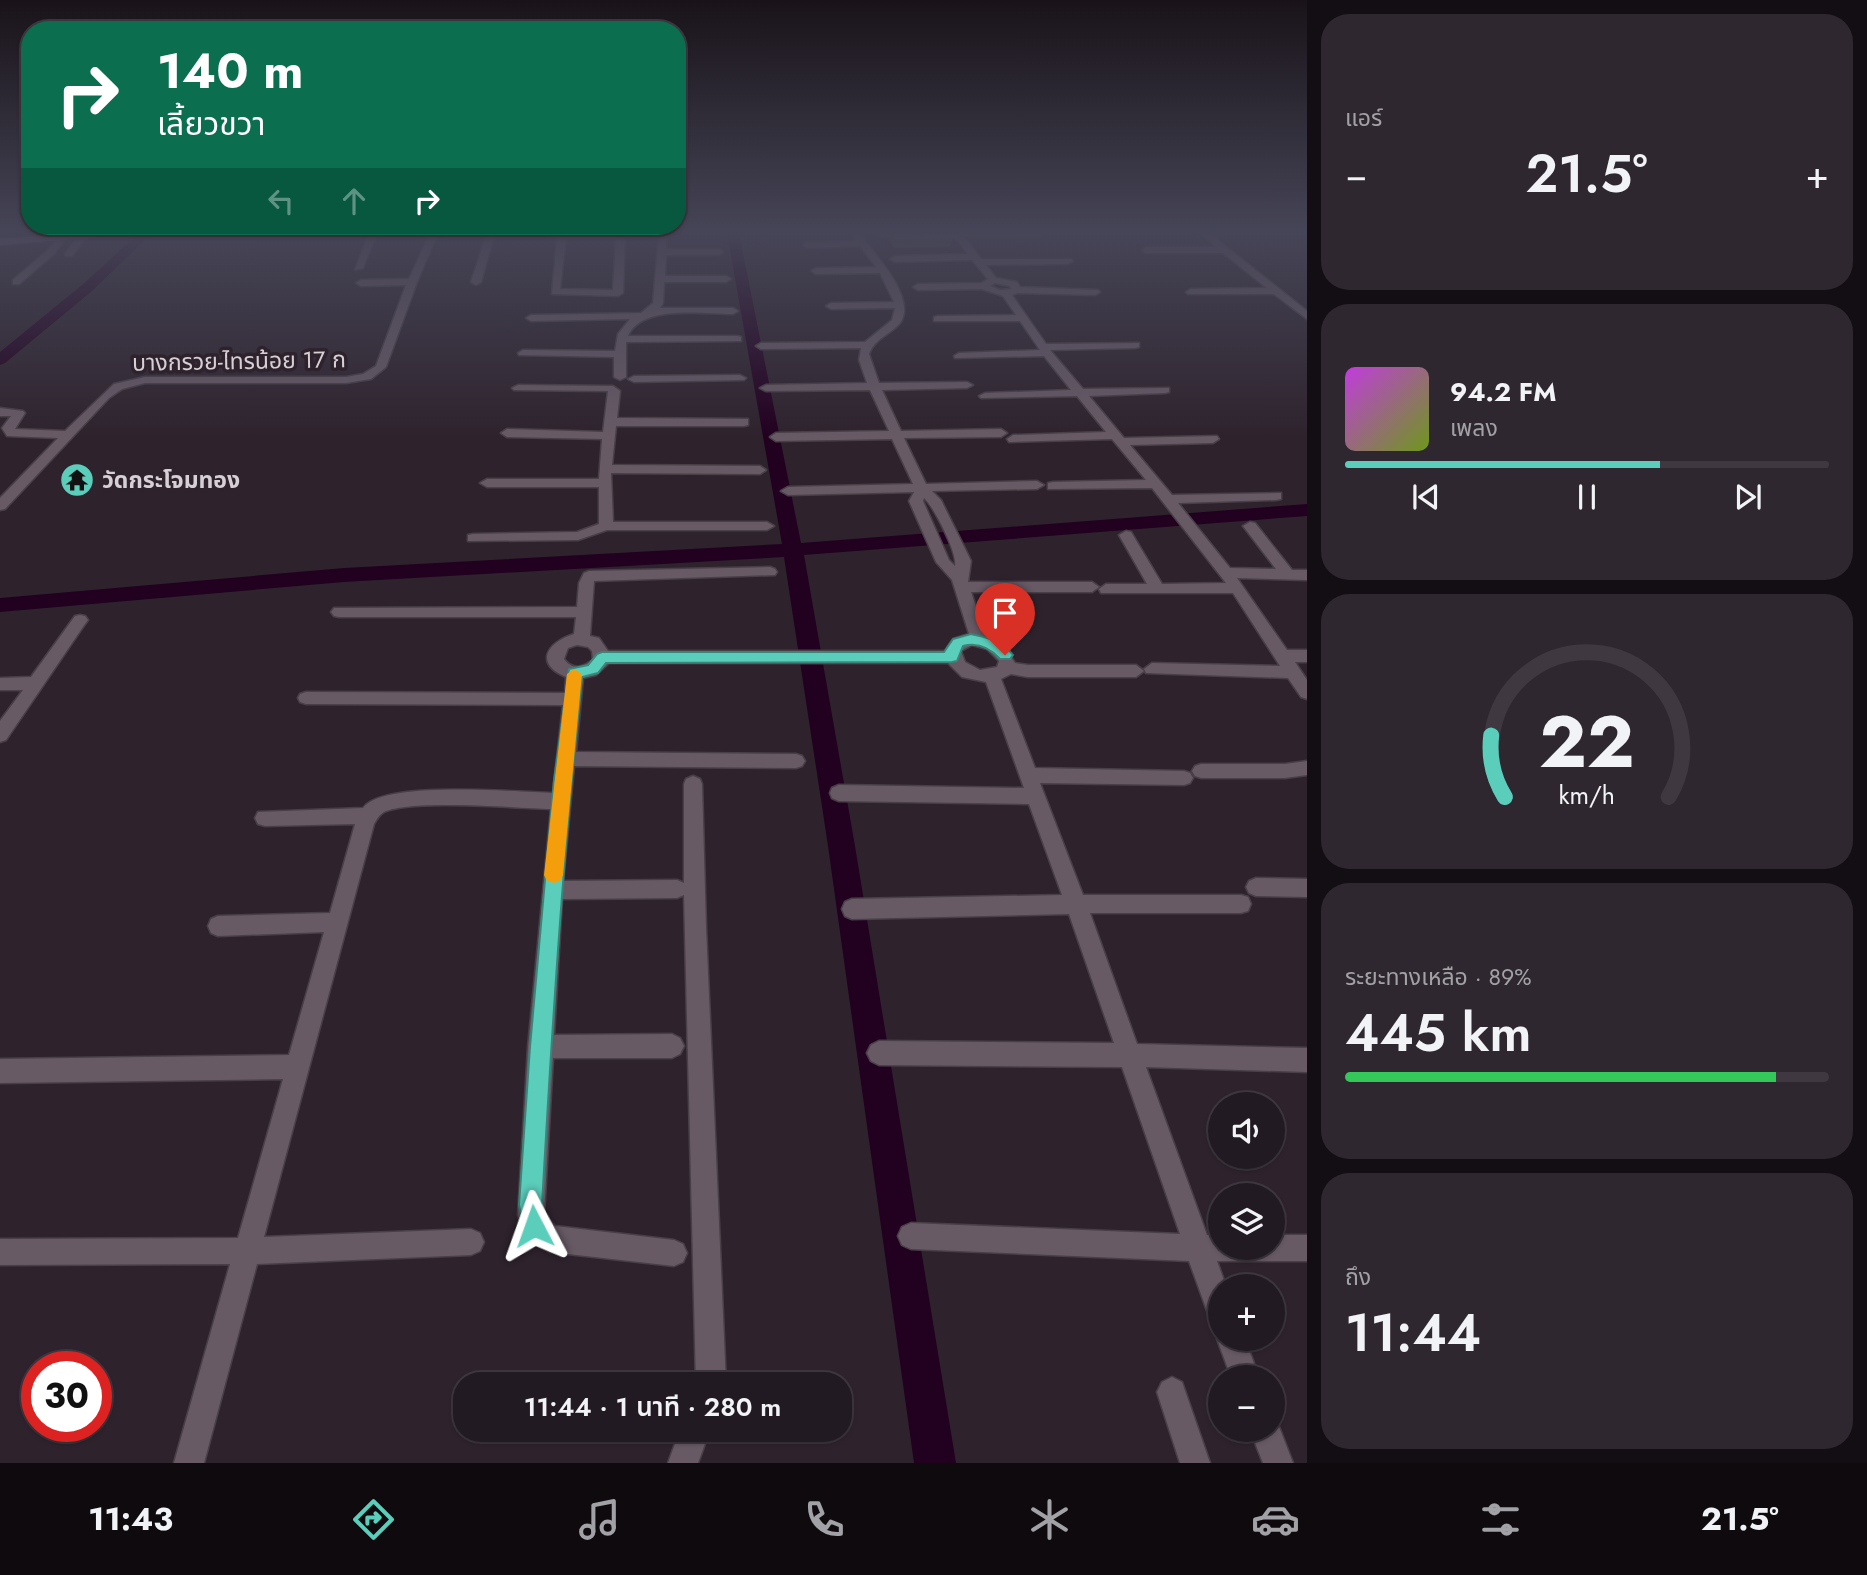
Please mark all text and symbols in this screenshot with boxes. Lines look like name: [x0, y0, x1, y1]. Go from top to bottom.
text: 140 m: [157, 36, 303, 106]
icon: right: [42, 49, 133, 140]
text: เลี้ยวขวา: [157, 101, 265, 147]
text: แอร์: [1345, 101, 1382, 135]
text: 21.5°: [1526, 136, 1648, 212]
text: −: [1345, 147, 1367, 202]
text: +: [1806, 147, 1829, 202]
icon: left: [262, 182, 300, 220]
icon: ahead: [335, 182, 373, 220]
icon: right: [408, 182, 446, 220]
street label: บางกรวย-ไทรน้อย 17 ก: [132, 342, 346, 380]
text: 94.2 FM: [1450, 373, 1556, 411]
text: เพลง: [1450, 411, 1498, 445]
temple icon: วัดกระโจมทอง: [58, 461, 96, 499]
place label: วัดกระโจมทอง: [102, 463, 240, 497]
icon: previous: [1407, 478, 1445, 516]
icon: pause: [1568, 478, 1606, 516]
icon: next: [1729, 478, 1767, 516]
pin: [975, 583, 1035, 655]
icon: arrive: [986, 594, 1024, 632]
text: 22: [1539, 690, 1635, 795]
text: km/h: [1559, 777, 1615, 813]
text: ระยะทางเหลือ · 89%: [1345, 960, 1532, 994]
text: 445 km: [1345, 995, 1531, 1071]
map controls: [1208, 1092, 1285, 1442]
button: sound: [1208, 1092, 1285, 1169]
button: layers: [1208, 1183, 1285, 1260]
position arrow: [497, 1189, 571, 1263]
text: ถึง: [1345, 1260, 1371, 1294]
button: +: [1208, 1274, 1285, 1351]
text: 11:44: [1345, 1295, 1481, 1371]
speed limit sign: 30: [21, 1351, 112, 1442]
button: −: [1208, 1365, 1285, 1442]
text: 11:44 · 1 นาที · 280 m: [524, 1388, 781, 1426]
icon: directions: [349, 1495, 398, 1544]
icon: music: [575, 1495, 624, 1544]
icon: phone: [800, 1495, 849, 1544]
icon: climate: [1025, 1495, 1074, 1544]
icon: car: [1251, 1495, 1300, 1544]
icon: filters: [1476, 1495, 1525, 1544]
text: 11:43: [88, 1496, 173, 1542]
text: 21.5°: [1701, 1496, 1779, 1542]

